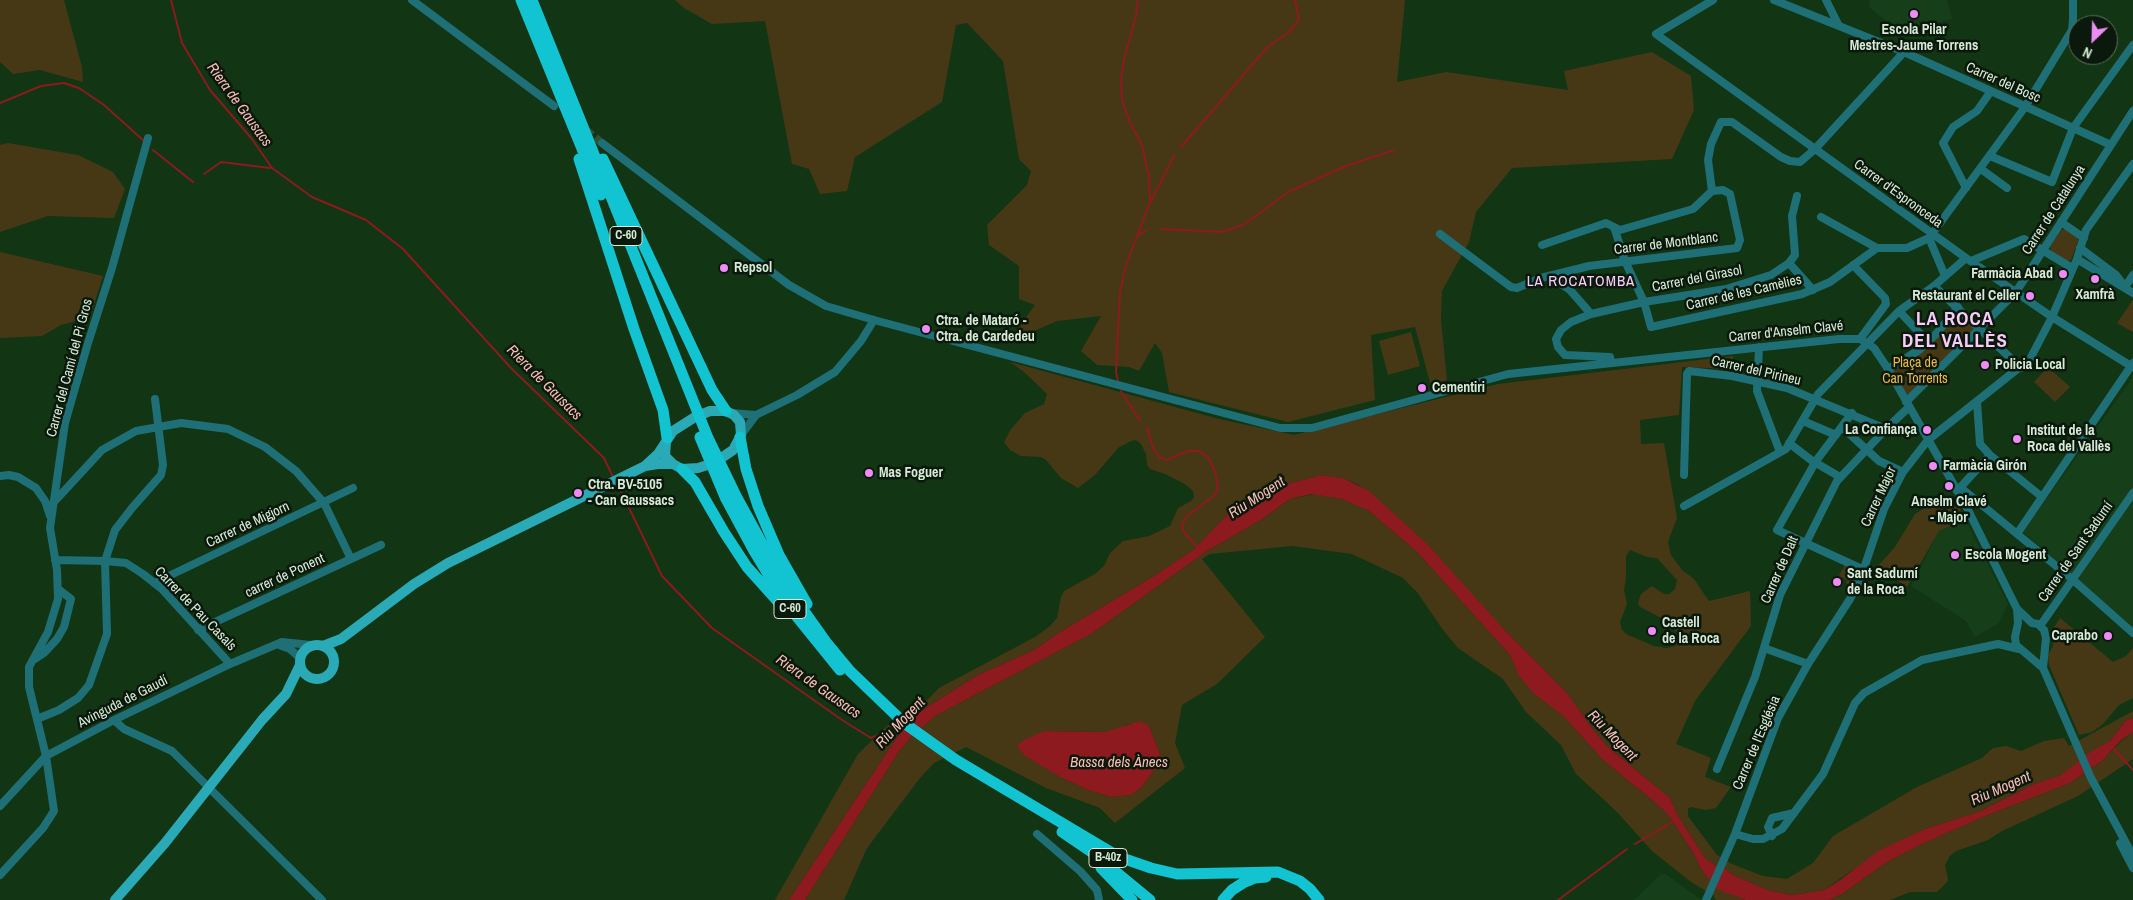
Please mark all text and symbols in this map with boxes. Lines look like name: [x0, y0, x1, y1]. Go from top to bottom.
marker: Escola Pilar Mestres-Jaume Torrens: [1908, 8, 1920, 20]
north arrow: [2068, 15, 2118, 65]
place label: Escola Pilar Mestres-Jaume Torrens: [1850, 22, 1978, 54]
text: N: [2080, 43, 2095, 63]
street label: Carrer del Bosc: [1963, 59, 2043, 107]
water label: Riera de Gausacs: [203, 60, 275, 150]
street label: Carrer d'Espronceda: [1850, 156, 1946, 232]
street label: Carrer de Catalunya: [2019, 162, 2089, 258]
road number: C-60: [610, 227, 642, 246]
street label: Carrer de Montblanc: [1613, 229, 1719, 259]
place label: Repsol: [734, 260, 772, 276]
marker: Repsol: [718, 262, 730, 274]
street label: Carrer del Girasol: [1651, 262, 1743, 296]
place label: Farmàcia Abad: [1971, 266, 2053, 282]
marker: Farmàcia Abad: [2057, 268, 2069, 280]
street label: Carrer de les Camèlies: [1685, 272, 1803, 314]
district label: LA ROCATOMBA: [1525, 273, 1637, 291]
marker: Xamfrà: [2089, 273, 2101, 285]
place label: Xamfrà: [2076, 287, 2114, 303]
place label: Restaurant el Celler: [1912, 288, 2020, 304]
marker: Restaurant el Celler: [2024, 290, 2036, 302]
street label: Carrer del Camí del Pi Gros: [43, 297, 97, 439]
district label: LA ROCA DEL VALLÈS: [1901, 309, 2009, 353]
place label: Ctra. de Mataró - Ctra. de Cardedeu: [936, 313, 1035, 346]
street label: Carrer d'Anselm Clavé: [1728, 318, 1844, 346]
marker: Ctra. de Mataró - Ctra. de Cardedeu: [920, 323, 932, 335]
water label: Riera de Gausacs: [503, 342, 585, 424]
street label: Carrer del Pirineu: [1710, 353, 1802, 389]
park label: Plaça de Can Torrents: [1882, 355, 1948, 388]
place label: Policia Local: [1995, 357, 2065, 373]
marker: Policia Local: [1979, 359, 1991, 371]
place label: Cementiri: [1432, 380, 1485, 396]
marker: Cementiri: [1416, 382, 1428, 394]
place label: La Confiança: [1845, 422, 1917, 438]
place label: Institut de la Roca del Vallès: [2027, 423, 2111, 456]
marker: La Confiança: [1921, 424, 1933, 436]
marker: Institut de la Roca del Vallès: [2011, 433, 2023, 445]
place label: Farmàcia Girón: [1943, 458, 2027, 474]
marker: Farmàcia Girón: [1927, 460, 1939, 472]
street label: Carrer Major: [1858, 464, 1900, 530]
place label: Mas Foguer: [879, 465, 943, 481]
marker: Mas Foguer: [863, 467, 875, 479]
water label: Riu Mogent: [1225, 473, 1289, 523]
place label: Ctra. BV-5105 - Can Gaussacs: [588, 477, 674, 510]
marker: Anselm Clavé - Major: [1943, 480, 1955, 492]
marker: Ctra. BV-5105 - Can Gaussacs: [572, 487, 584, 499]
place label: Anselm Clavé - Major: [1911, 494, 1987, 526]
street label: Carrer de Migjorn: [204, 498, 292, 552]
street label: Carrer de Sant Sadurní: [2035, 499, 2117, 605]
street label: Carrer de Dalt: [1758, 534, 1802, 606]
place label: Escola Mogent: [1965, 547, 2046, 563]
marker: Escola Mogent: [1949, 549, 1961, 561]
street label: carrer de Ponent: [243, 550, 327, 602]
street label: Carrer de Pau Casals: [151, 563, 239, 655]
place label: Sant Sadurní de la Roca: [1847, 566, 1918, 598]
marker: Sant Sadurní de la Roca: [1831, 576, 1843, 588]
road number: C-60: [774, 600, 806, 618]
place label: Castell de la Roca: [1662, 615, 1719, 648]
marker: Castell de la Roca: [1646, 625, 1658, 637]
place label: Caprabo: [2051, 628, 2098, 644]
marker: Caprabo: [2102, 630, 2114, 642]
water label: Riera de Gausacs: [772, 651, 864, 723]
street label: Avinguda de Gaudí: [75, 672, 171, 732]
street label: Carrer de l'Església: [1730, 693, 1784, 793]
water label: Riu Mogent: [872, 694, 930, 752]
water label: Riu Mogent: [1583, 707, 1641, 765]
water label: Bassa dels Ànecs: [1070, 754, 1168, 772]
water label: Riu Mogent: [1968, 768, 2034, 810]
road number: B-40z: [1089, 848, 1127, 868]

